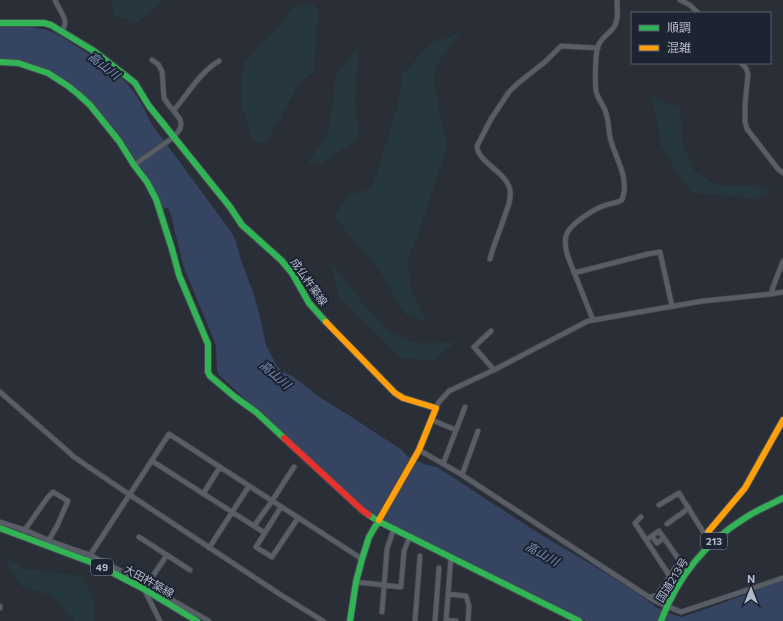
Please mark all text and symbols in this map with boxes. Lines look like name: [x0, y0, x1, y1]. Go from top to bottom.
legend: [631, 12, 771, 64]
text: 順調: [667, 20, 691, 34]
text: 混雑: [667, 40, 691, 54]
water label: 高山川: [86, 49, 125, 83]
street label: 成仏杵築線: [288, 255, 331, 308]
water label: 高山川: [257, 357, 295, 393]
road number: 213: [701, 533, 727, 549]
water label: 高山川: [523, 538, 563, 569]
street label: 国道213号: [653, 555, 690, 604]
road number: 49: [91, 559, 113, 575]
street label: 大田杵築線: [122, 562, 176, 600]
north arrow: [731, 569, 771, 609]
text: N: [747, 572, 755, 585]

